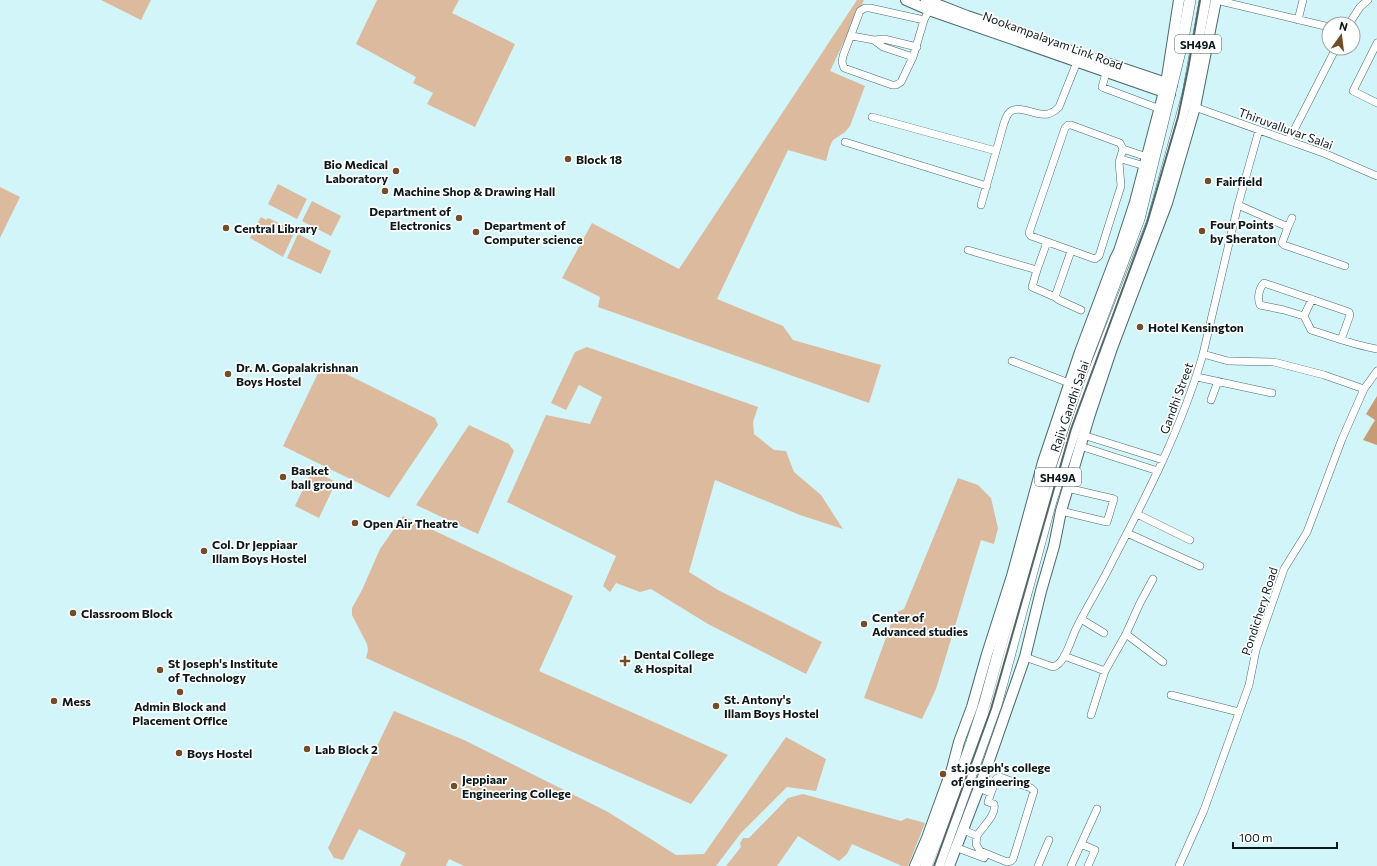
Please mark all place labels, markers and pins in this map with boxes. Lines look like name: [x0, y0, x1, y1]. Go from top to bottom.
place label: Block 18: [576, 152, 622, 166]
marker: Block 18: [563, 154, 573, 164]
place label: Bio Medical Laboratory: [324, 157, 388, 185]
marker: Bio Medical Laboratory: [391, 166, 401, 176]
place label: Fairfield: [1216, 174, 1262, 188]
marker: Fairfield: [1203, 176, 1213, 186]
place label: Machine Shop & Drawing Hall: [393, 184, 555, 198]
marker: Machine Shop & Drawing Hall: [380, 186, 390, 196]
place label: Department of Electronics: [369, 204, 451, 232]
marker: Department of Electronics: [454, 213, 464, 223]
place label: Four Points by Sheraton: [1210, 217, 1277, 245]
place label: Department of Computer science: [484, 218, 583, 246]
place label: Central Library: [234, 221, 318, 235]
marker: Central Library: [221, 223, 231, 233]
marker: Four Points by Sheraton: [1197, 226, 1207, 236]
marker: Department of Computer science: [471, 227, 481, 237]
place label: Hotel Kensington: [1148, 320, 1244, 334]
marker: Hotel Kensington: [1135, 322, 1145, 332]
place label: Dr. M. Gopalakrishnan Boys Hostel: [236, 360, 359, 388]
marker: Dr. M. Gopalakrishnan Boys Hostel: [223, 369, 233, 379]
place label: Basket ball ground: [291, 463, 353, 491]
marker: Basket ball ground: [278, 472, 288, 482]
place label: Open Air Theatre: [363, 516, 458, 530]
marker: Open Air Theatre: [350, 518, 360, 528]
place label: Col. Dr Jeppiaar Illam Boys Hostel: [212, 537, 307, 565]
marker: Col. Dr Jeppiaar Illam Boys Hostel: [199, 546, 209, 556]
place label: Classroom Block: [81, 606, 173, 620]
marker: Classroom Block: [68, 608, 78, 618]
place label: Center of Advanced studies: [872, 610, 969, 638]
marker: Center of Advanced studies: [859, 619, 869, 629]
place label: Dental College & Hospital: [634, 647, 714, 675]
marker: Dental College & Hospital: [619, 655, 631, 667]
place label: St Joseph's Institute of Technology: [168, 656, 278, 684]
marker: St Joseph's Institute of Technology: [155, 665, 165, 675]
marker: Admin Block and Placement Office: [175, 687, 185, 697]
place label: St. Antony's Illam Boys Hostel: [724, 692, 819, 720]
place label: Mess: [62, 694, 91, 708]
marker: Mess: [49, 696, 59, 706]
place label: Admin Block and Placement Office: [132, 699, 228, 727]
marker: St. Antony's Illam Boys Hostel: [711, 701, 721, 711]
place label: Lab Block 2: [315, 742, 378, 756]
marker: Lab Block 2: [302, 744, 312, 754]
place label: Boys Hostel: [187, 746, 252, 760]
marker: Boys Hostel: [174, 748, 184, 758]
place label: st.joseph's college of engineering: [951, 760, 1050, 788]
marker: st.joseph's college of engineering: [938, 769, 948, 779]
place label: Jeppiaar Engineering College: [462, 772, 571, 800]
marker: Jeppiaar Engineering College: [449, 781, 459, 791]

